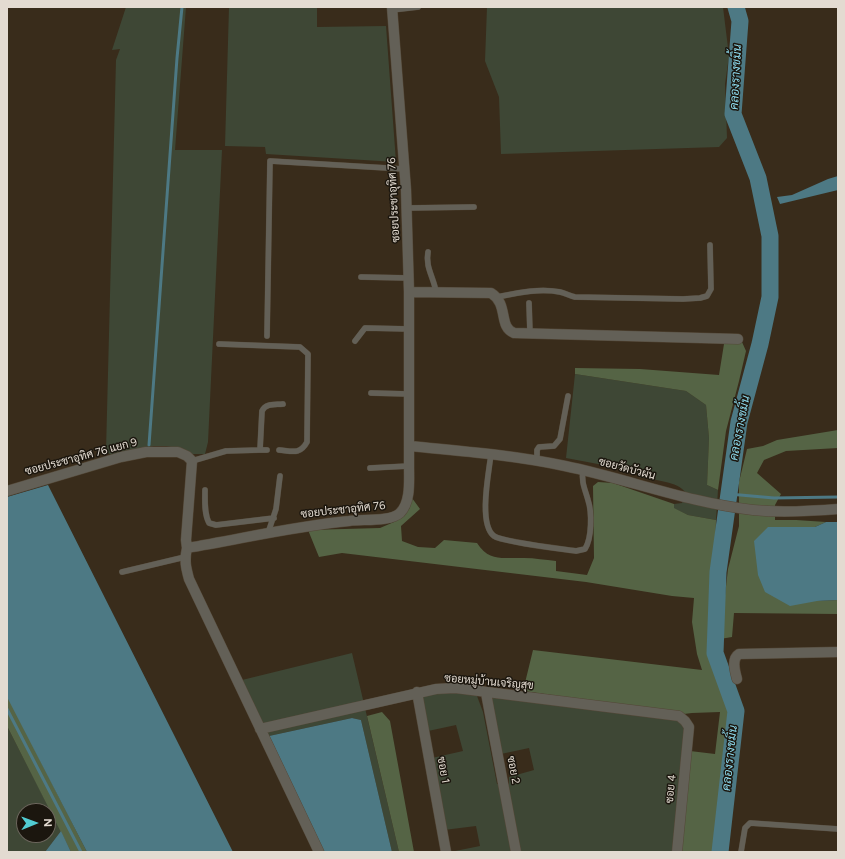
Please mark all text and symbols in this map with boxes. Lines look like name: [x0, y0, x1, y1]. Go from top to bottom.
water label: คลองรางขมิ้น: [727, 44, 745, 110]
street label: ซอยประชาอุทิศ 76: [385, 157, 403, 243]
water label: คลองรางขมิ้น: [727, 394, 753, 462]
street label: ซอยประชาอุทิศ 76 แยก 9: [23, 436, 139, 478]
street label: ซอยวัดบัวผัน: [597, 455, 657, 483]
street label: ซอยประชาอุทิศ 76: [300, 499, 386, 521]
street label: ซอยหมู่บ้านเจริญสุข: [444, 672, 534, 692]
water label: คลองรางขมิ้น: [719, 724, 741, 792]
street label: ซอย 2: [504, 755, 522, 785]
street label: ซอย 1: [434, 756, 452, 784]
street label: ซอย 4: [663, 774, 679, 804]
north arrow: [16, 803, 56, 843]
text: N: [41, 818, 54, 827]

